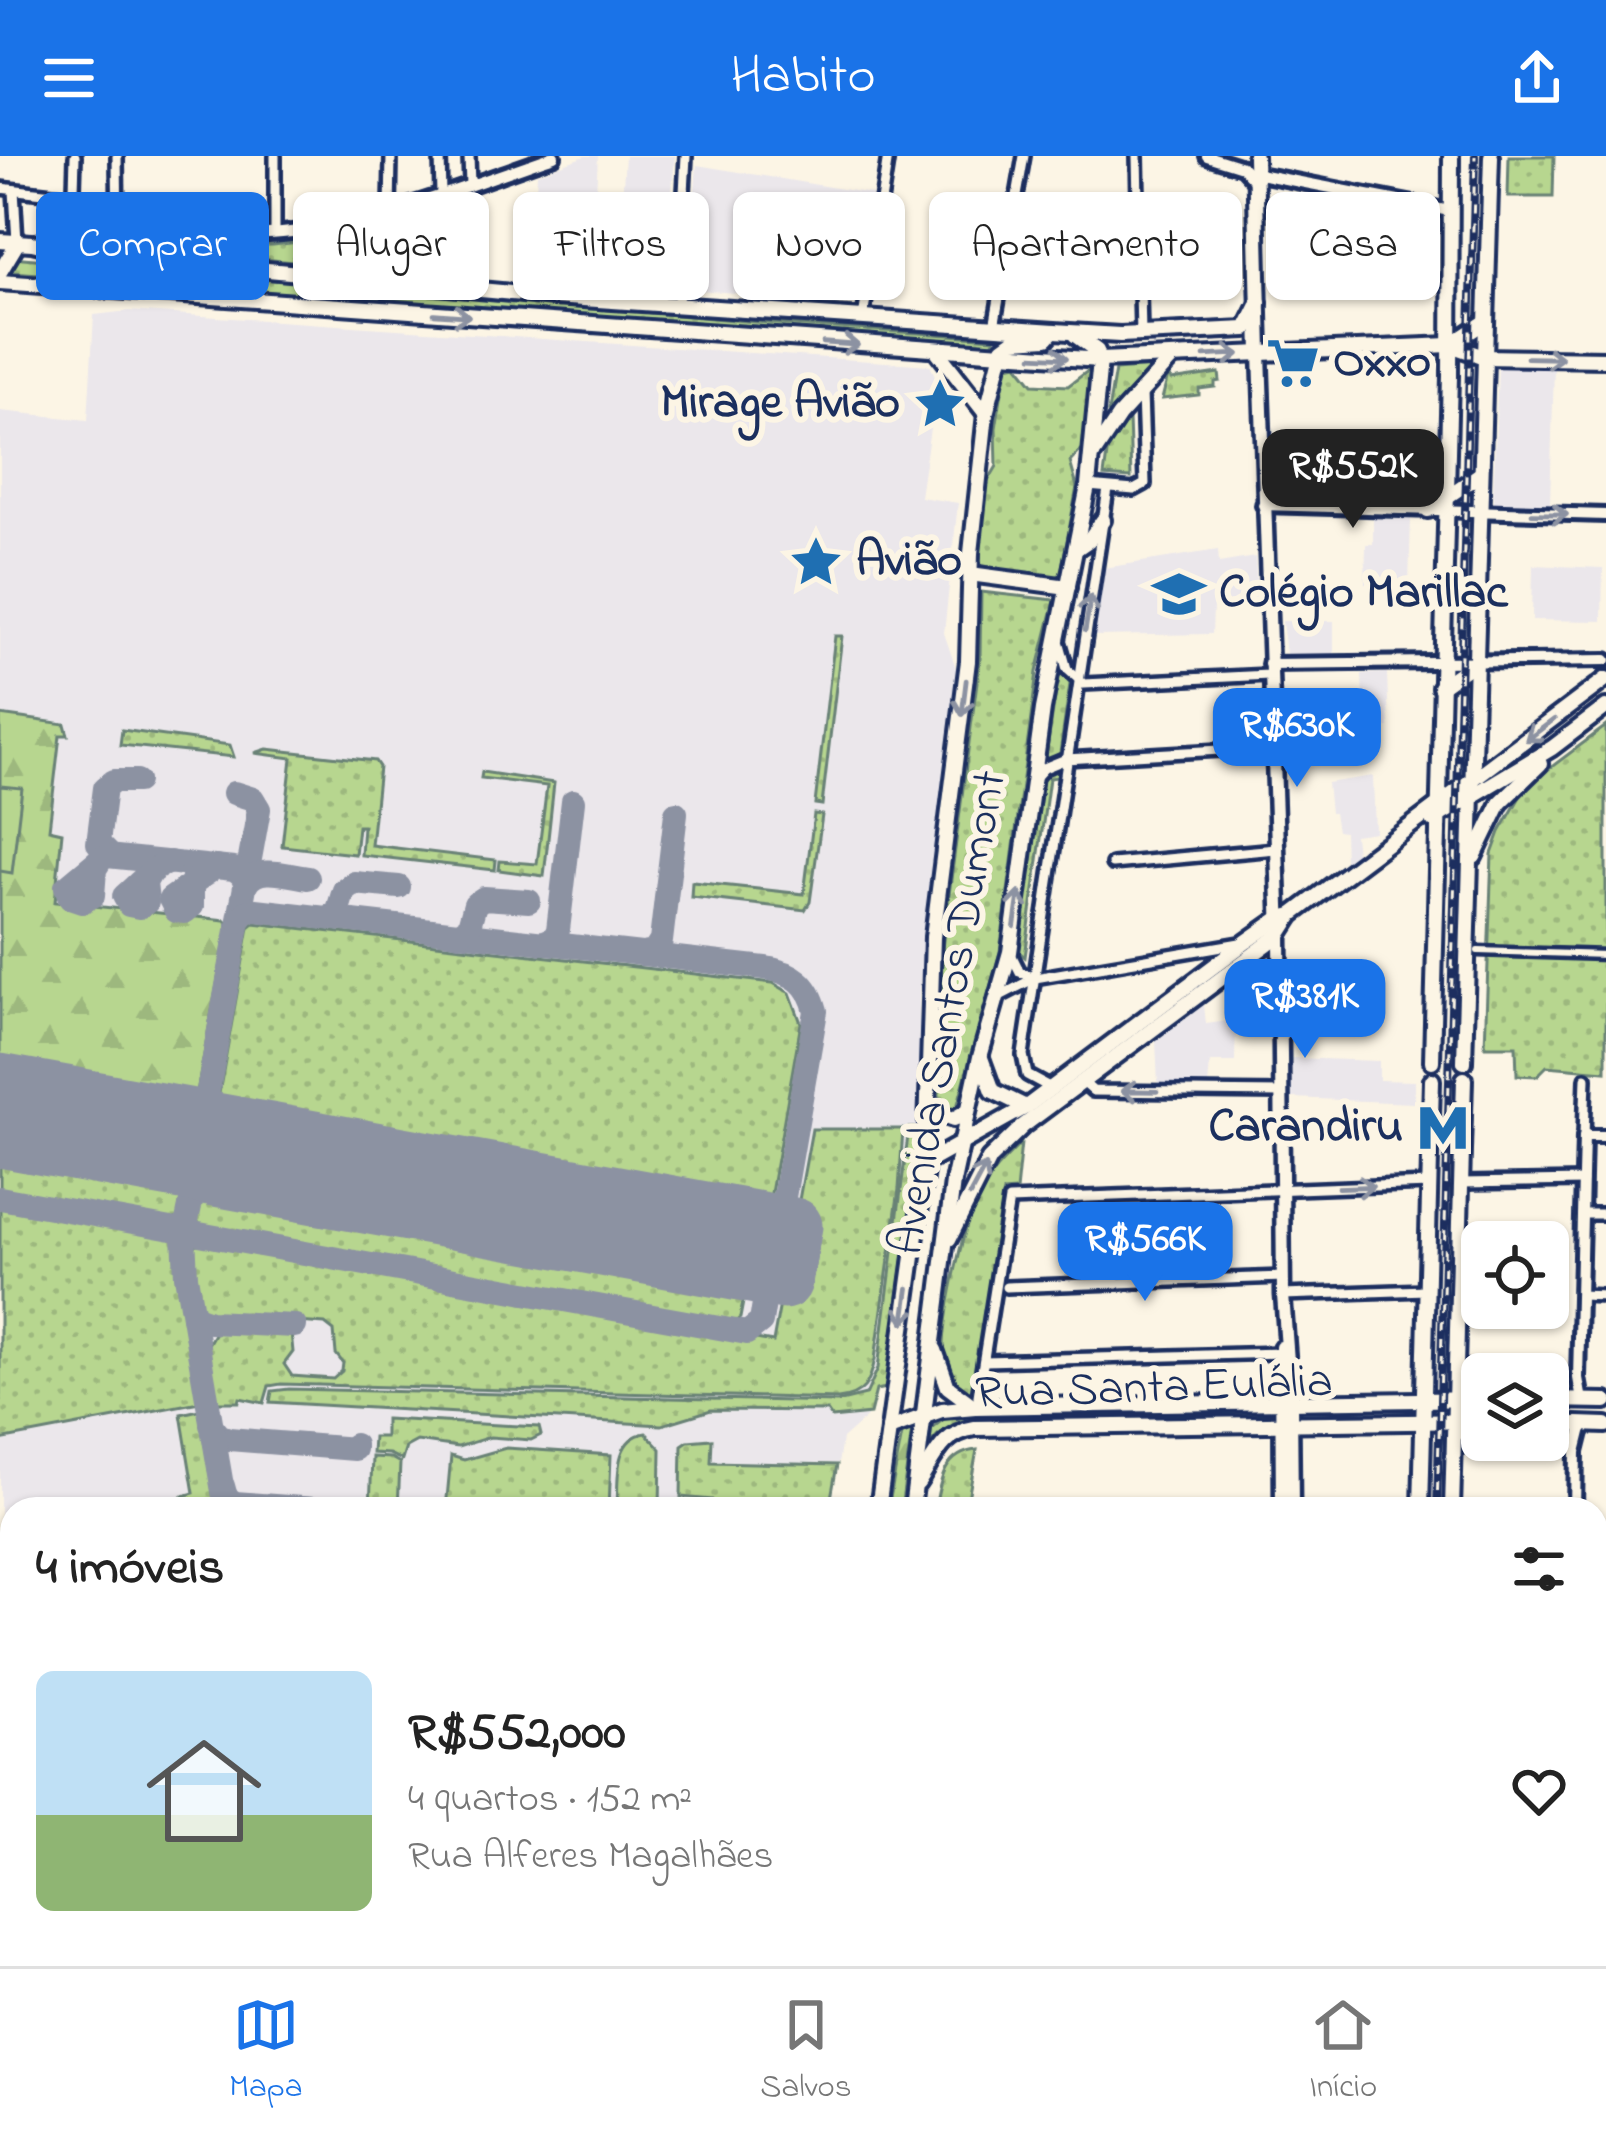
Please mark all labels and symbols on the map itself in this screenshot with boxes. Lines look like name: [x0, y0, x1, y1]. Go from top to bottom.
one-way arrow: [432, 304, 471, 327]
place label: Oxxo: [1333, 328, 1431, 398]
one-way arrow: [821, 332, 860, 355]
supermarket icon: Oxxo: [1264, 334, 1322, 392]
one-way arrow: [1202, 343, 1241, 366]
one-way arrow: [1030, 346, 1069, 369]
one-way arrow: [1525, 347, 1564, 369]
place label: Mirage Avião: [660, 369, 900, 441]
place icon: Mirage Avião: [911, 375, 969, 433]
pin: R$552K: [1255, 429, 1451, 531]
one-way arrow: [1530, 502, 1569, 525]
place label: Avião: [856, 527, 962, 597]
place icon: Avião: [787, 533, 845, 591]
place label: Colégio Marillac: [1219, 559, 1509, 631]
school or university icon: Colégio Marillac: [1150, 565, 1208, 623]
one-way arrow: [1077, 595, 1100, 634]
one-way arrow: [952, 678, 974, 717]
pin: R$630K: [1199, 688, 1395, 790]
one-way arrow: [1524, 717, 1557, 743]
street label: Avenida Santos Dumont: [873, 765, 1027, 1261]
one-way arrow: [1006, 890, 1029, 929]
pin: R$381K: [1207, 959, 1403, 1061]
one-way arrow: [1120, 1080, 1159, 1103]
place label: Carandiru: [1208, 1093, 1403, 1163]
metro station icon: Carandiru: [1414, 1099, 1472, 1157]
one-way arrow: [967, 1163, 990, 1199]
one-way arrow: [1336, 1175, 1375, 1198]
pin: R$566K: [1047, 1202, 1243, 1304]
one-way arrow: [895, 1286, 917, 1325]
street label: Rua Santa Eulália: [974, 1348, 1334, 1430]

